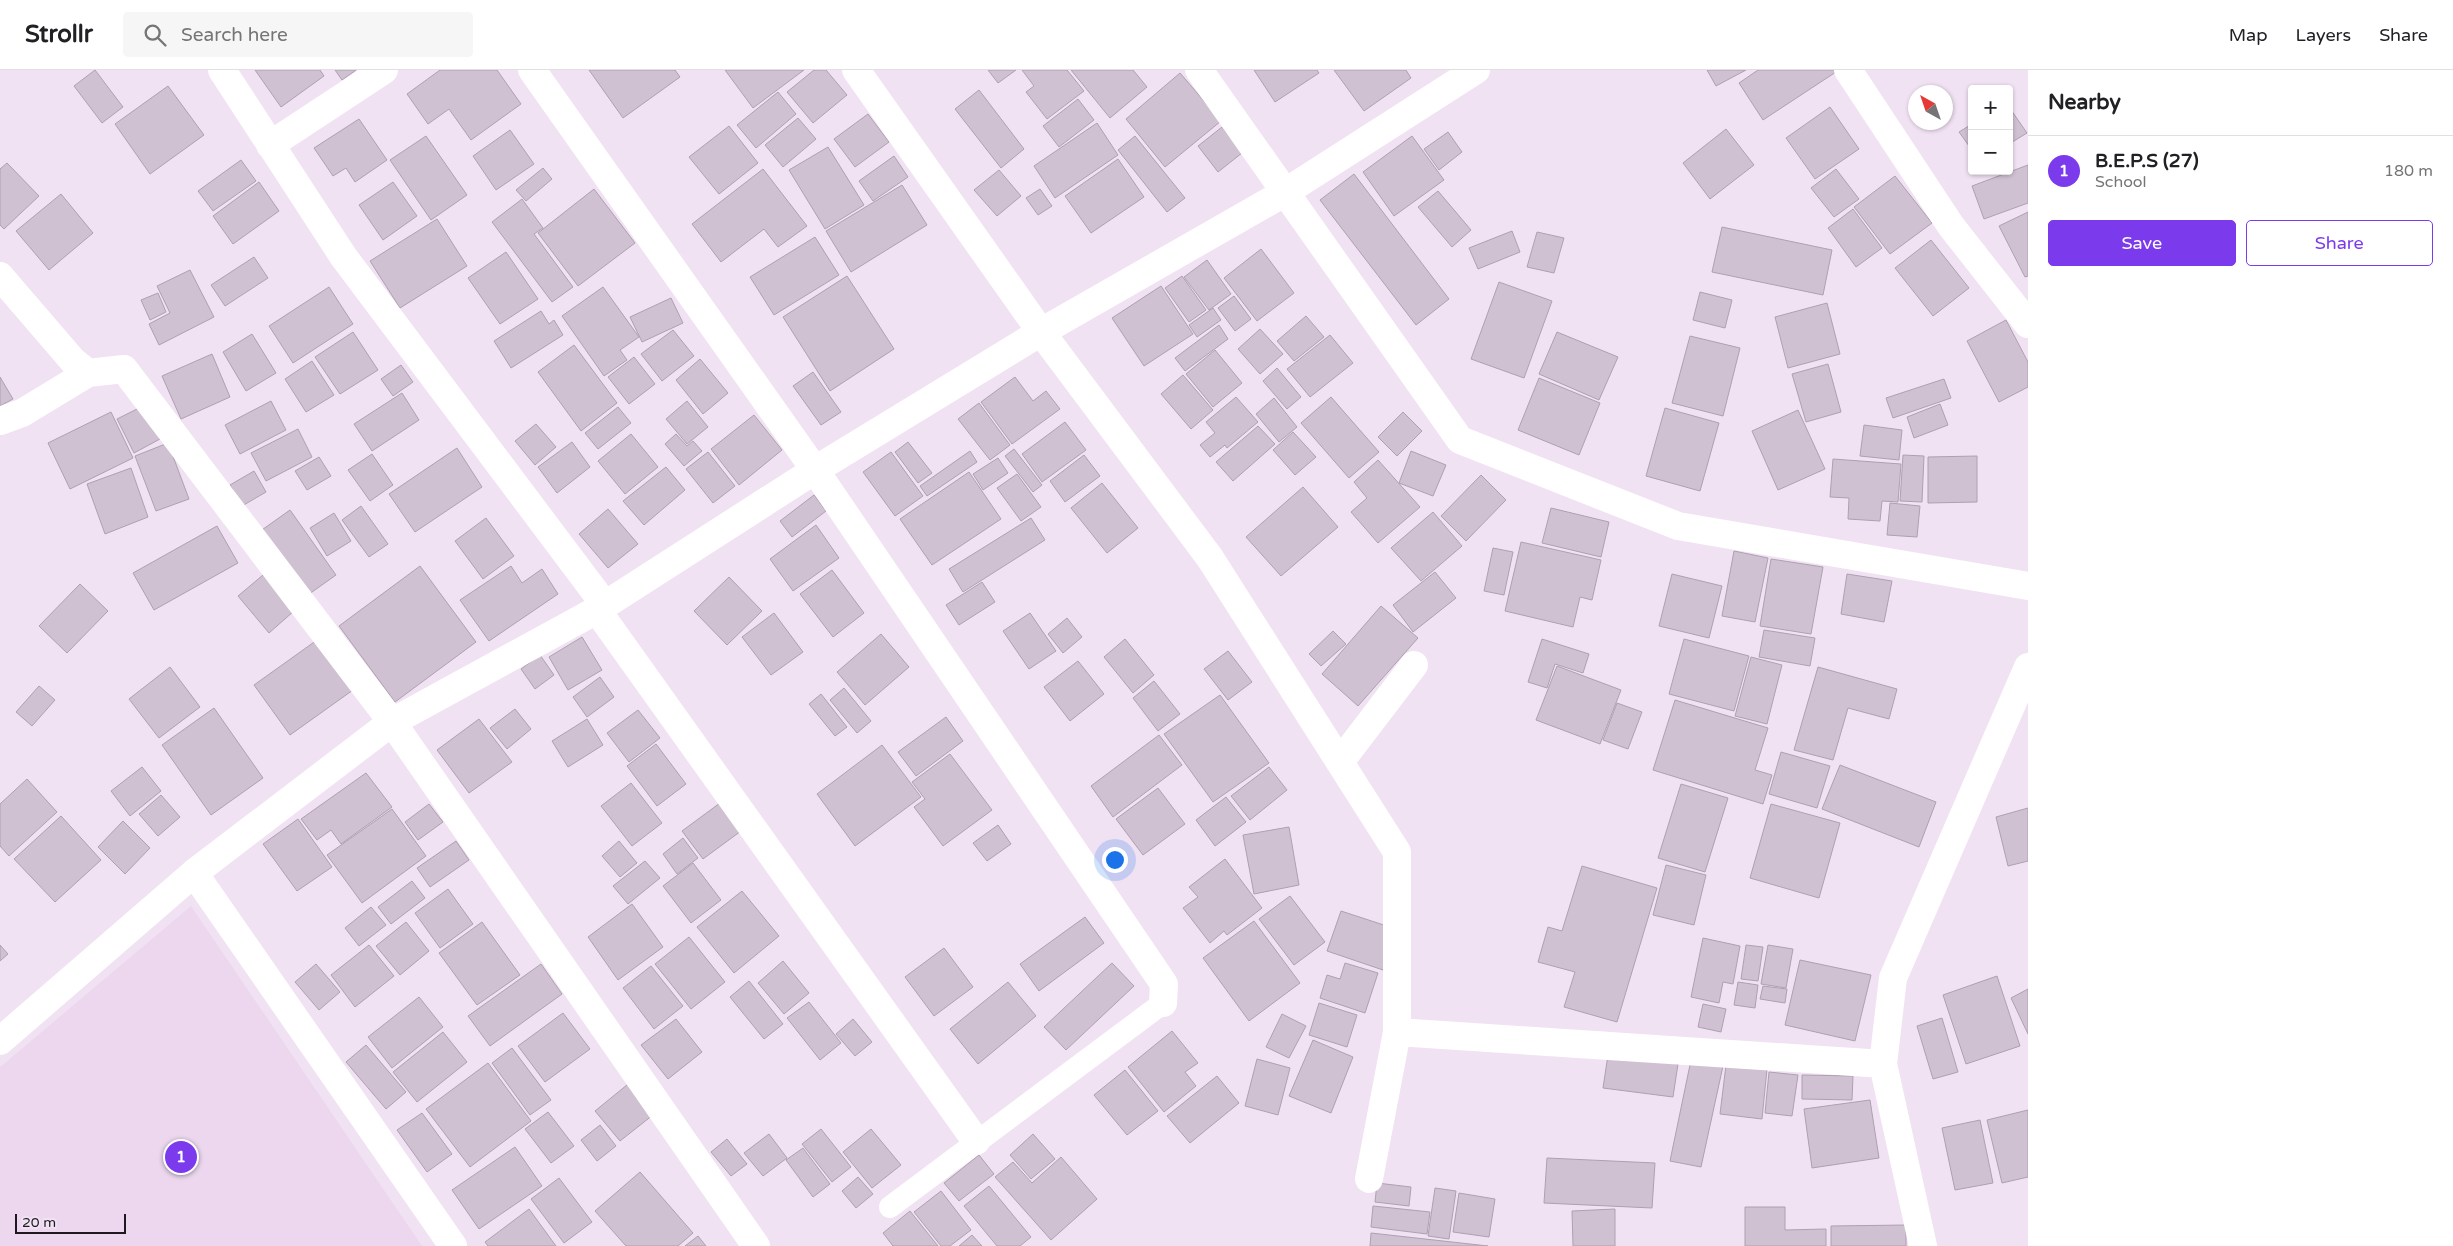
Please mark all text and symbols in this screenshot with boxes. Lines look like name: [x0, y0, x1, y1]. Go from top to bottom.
search box: [123, 12, 473, 57]
text: Strollr: [25, 20, 93, 49]
icon: search: [141, 21, 169, 49]
text: Search here: [181, 24, 288, 46]
text: Map: [2229, 24, 2268, 46]
text: Layers: [2296, 24, 2351, 46]
text: Share: [2379, 24, 2428, 46]
north arrow: [1908, 85, 1953, 130]
map controls: [1968, 85, 2013, 175]
button: +: [1968, 85, 2013, 130]
text: Nearby: [2048, 90, 2121, 115]
button: −: [1968, 130, 2013, 175]
text: B.E.P.S (27): [2095, 150, 2199, 172]
text: 1: [2059, 161, 2069, 181]
text: 180 m: [2384, 161, 2433, 181]
text: School: [2095, 172, 2147, 192]
button: Save: [2048, 220, 2236, 266]
button: Share: [2246, 220, 2433, 266]
your location: [1102, 847, 1128, 873]
pin: 1: [165, 1138, 197, 1176]
scale bar: [15, 1211, 126, 1234]
text: 20 m: [22, 1214, 56, 1231]

